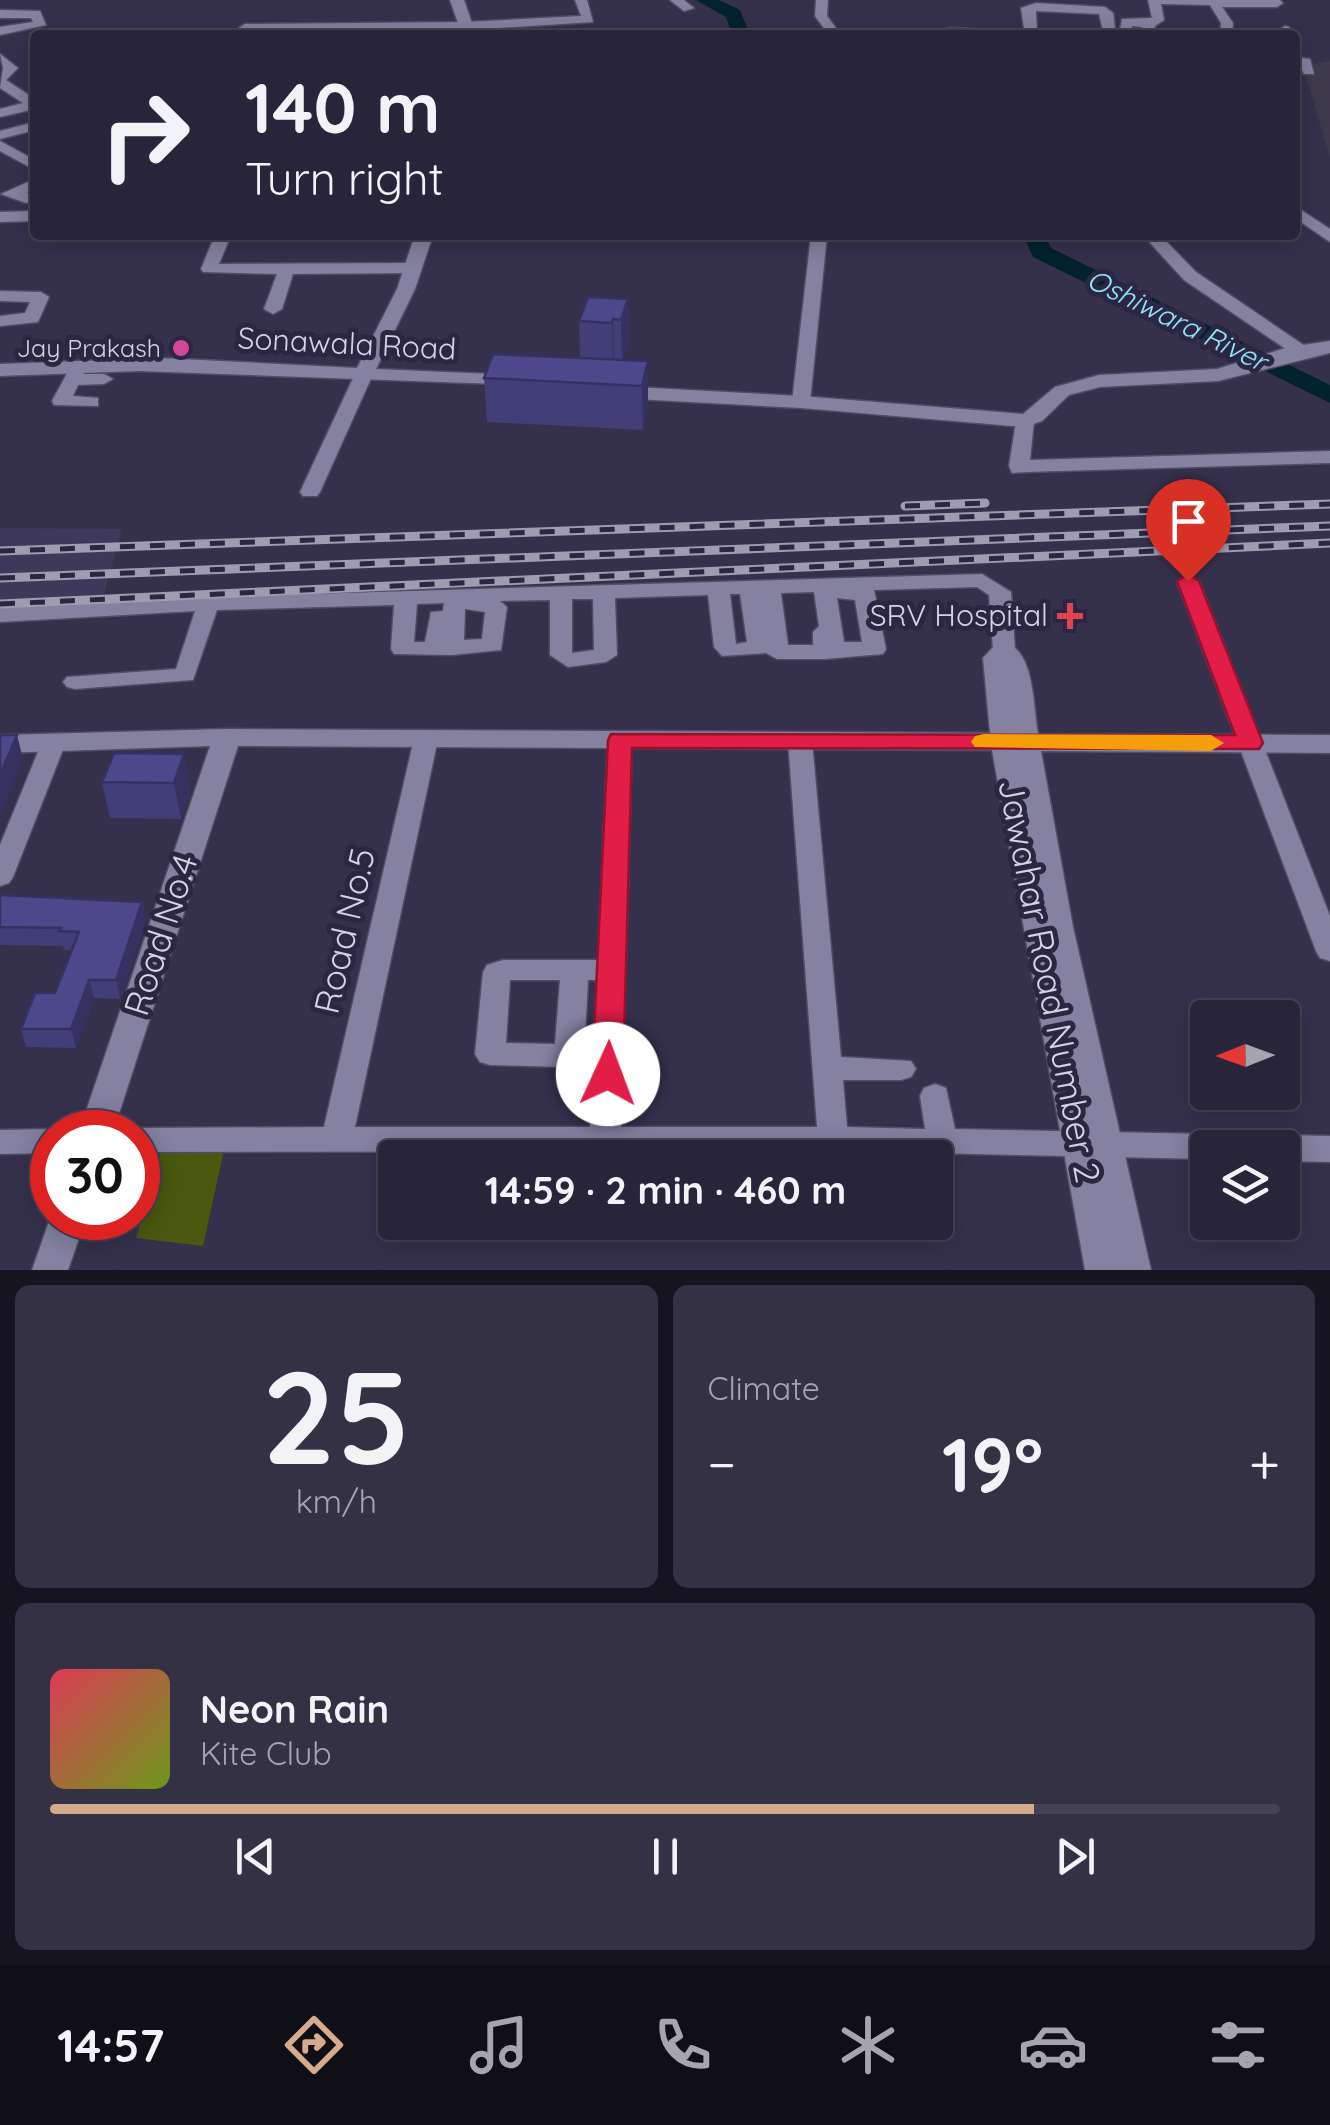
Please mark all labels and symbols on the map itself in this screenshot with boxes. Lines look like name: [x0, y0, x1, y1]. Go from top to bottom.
water label: Oshiwara River: [1082, 261, 1276, 380]
street label: Sonawala Road: [237, 318, 457, 368]
place label: Jay Prakash: [17, 332, 161, 363]
marker: Jay Prakash: [170, 337, 192, 359]
pin: [1146, 479, 1231, 582]
place label: SRV Hospital: [870, 596, 1048, 634]
marker: SRV Hospital: [1057, 603, 1083, 629]
street label: Jawahar Road Number 2: [989, 775, 1111, 1186]
street label: Road No.5: [304, 844, 384, 1018]
street label: Road No.4: [113, 849, 207, 1021]
north arrow: [1190, 1000, 1300, 1110]
position arrow: [556, 1022, 660, 1126]
speed limit sign: 30: [30, 1110, 160, 1240]

